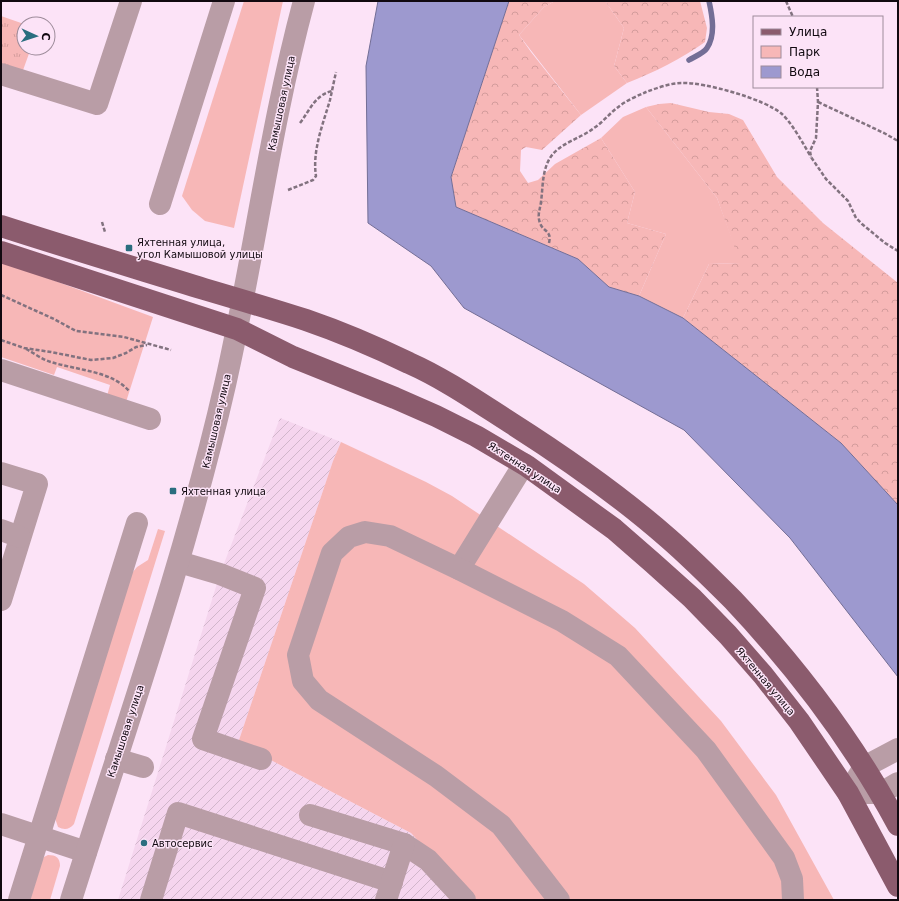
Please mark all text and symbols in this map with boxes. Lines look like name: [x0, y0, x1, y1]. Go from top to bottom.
north arrow: [16, 16, 56, 56]
legend: [753, 16, 883, 88]
text: Улица: [789, 25, 827, 39]
text: С: [39, 32, 52, 41]
text: Парк: [789, 45, 820, 59]
street label: Камышовая улица: [266, 55, 297, 152]
text: Вода: [789, 65, 820, 79]
place label: Яхтенная улица, угол Камышовой улицы: [137, 237, 263, 260]
marker: Яхтенная улица, угол Камышовой улицы: [124, 243, 134, 253]
street label: Камышовая улица: [200, 373, 233, 470]
street label: Яхтенная улица: [486, 440, 563, 495]
marker: Яхтенная улица: [168, 486, 178, 496]
place label: Яхтенная улица: [181, 486, 266, 497]
street label: Яхтенная улица: [734, 645, 797, 717]
street label: Камышовая улица: [105, 683, 146, 779]
marker: Автосервис: [139, 838, 149, 848]
place label: Автосервис: [152, 838, 213, 849]

